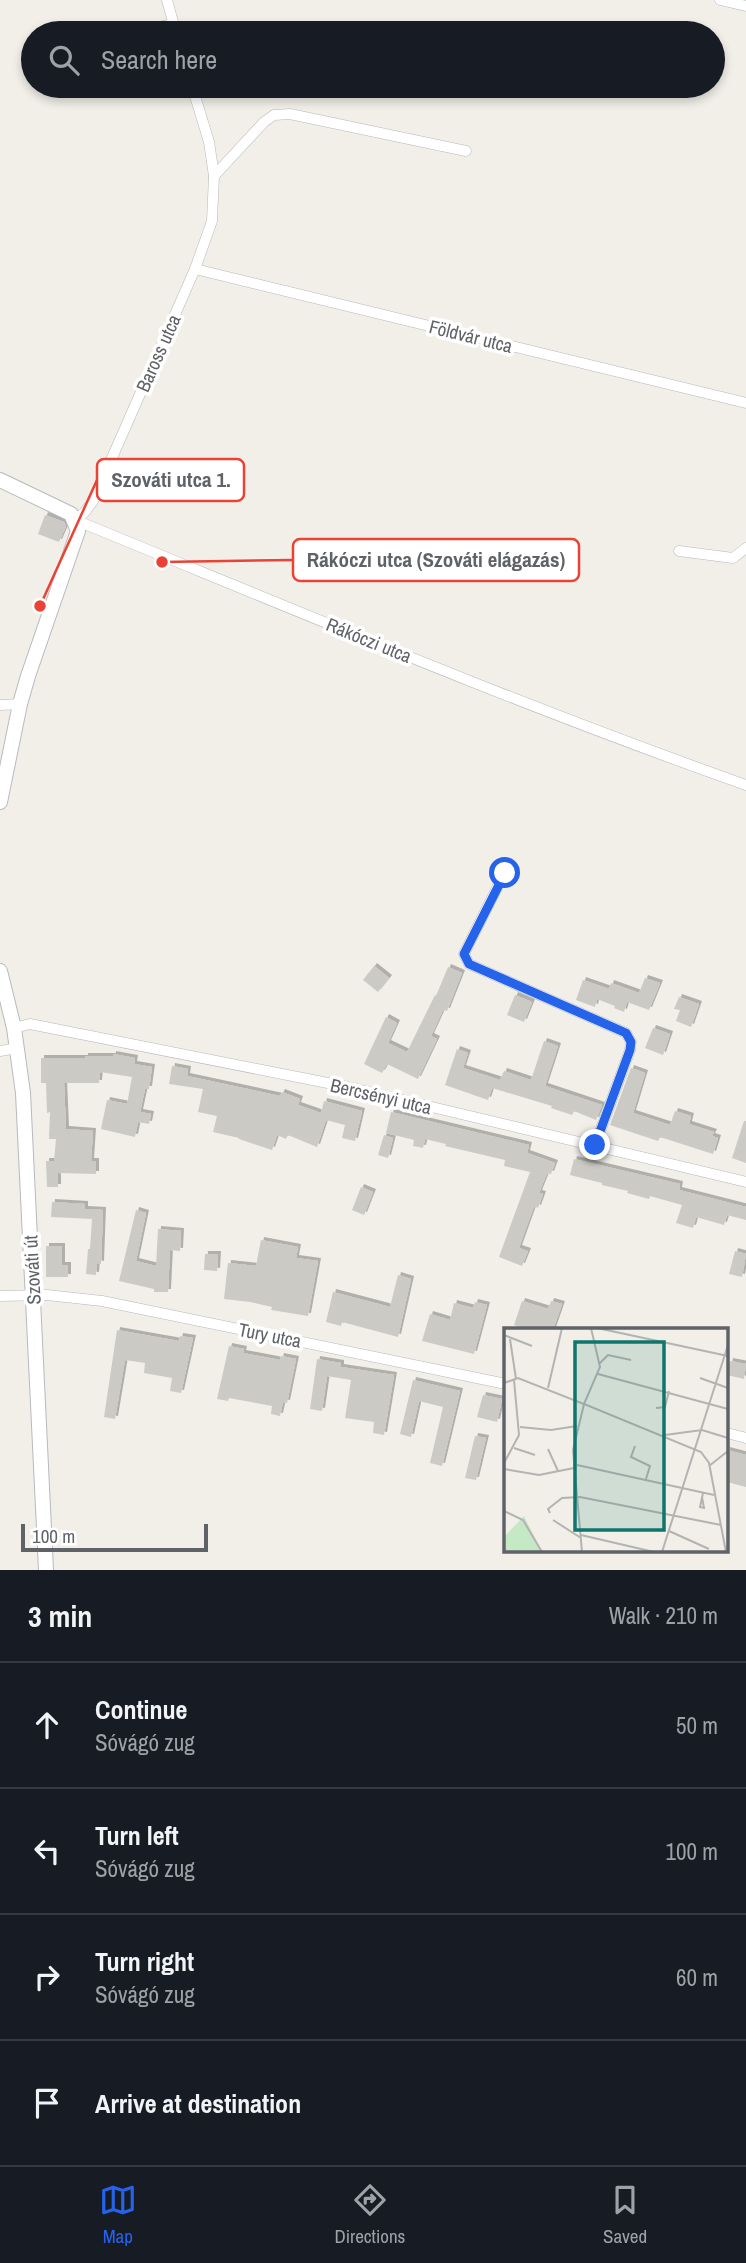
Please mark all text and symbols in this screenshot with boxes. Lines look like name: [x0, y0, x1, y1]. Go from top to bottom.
search box: [21, 21, 725, 98]
icon: search: [45, 41, 83, 79]
text: Search here: [101, 42, 217, 77]
street label: Baross utca: [129, 310, 187, 396]
street label: Földvár utca: [427, 313, 516, 359]
callout: Szováti utca 1.: [97, 459, 244, 501]
text: Szováti utca 1.: [111, 465, 231, 494]
callout: Rákóczi utca (Szováti elágazás): [293, 539, 579, 581]
text: Rákóczi utca (Szováti elágazás): [307, 545, 565, 574]
street label: Rákóczi utca: [322, 611, 416, 669]
route start: [489, 857, 520, 888]
street label: Bercsényi utca: [328, 1072, 434, 1120]
route end: [579, 1129, 610, 1160]
street label: Szováti út: [17, 1234, 47, 1305]
street label: Tury utca: [236, 1316, 304, 1354]
inset map: [504, 1328, 728, 1552]
scale bar: [21, 1521, 208, 1553]
text: 100 m: [32, 1523, 75, 1549]
text: 3 min: [28, 1596, 92, 1636]
text: Walk · 210 m: [609, 1600, 718, 1631]
text: Continue: [95, 1692, 187, 1727]
icon: ahead: [28, 1706, 66, 1744]
text: 50 m: [676, 1710, 718, 1741]
text: Sóvágó zug: [95, 1727, 195, 1758]
text: Turn left: [95, 1818, 179, 1853]
icon: left: [28, 1832, 66, 1870]
text: 100 m: [666, 1836, 718, 1867]
text: Sóvágó zug: [95, 1853, 195, 1884]
text: Turn right: [95, 1944, 194, 1979]
icon: right: [28, 1958, 66, 1996]
text: 60 m: [676, 1962, 718, 1993]
text: Sóvágó zug: [95, 1979, 195, 2010]
icon: arrive: [28, 2084, 66, 2122]
text: Arrive at destination: [95, 2086, 301, 2121]
tab: Map: [99, 2181, 137, 2249]
tab: Directions: [334, 2181, 405, 2249]
tab: Saved: [603, 2181, 647, 2249]

